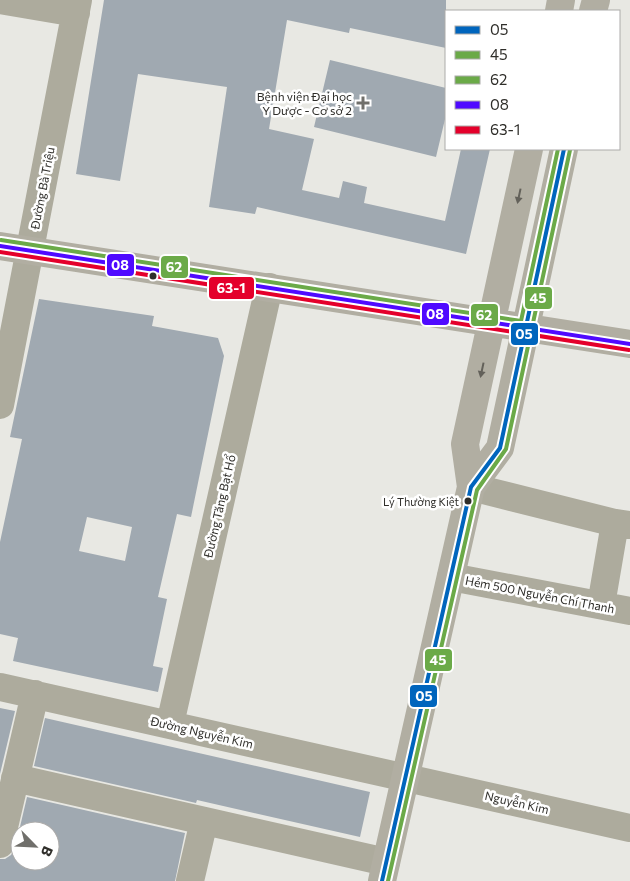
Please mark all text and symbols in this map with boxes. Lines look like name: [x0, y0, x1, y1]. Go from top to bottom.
legend: [445, 10, 620, 150]
text: 05: [490, 20, 508, 38]
text: 45: [490, 45, 508, 63]
text: 62: [490, 70, 507, 88]
place label: Bệnh viện Đại học Y Dược - Cơ sở 2: [257, 89, 352, 117]
text: 08: [490, 95, 509, 113]
marker: Bệnh viện Đại học Y Dược - Cơ sở 2: [356, 96, 370, 110]
text: 63-1: [490, 120, 520, 138]
street label: Đường Bà Triệu: [27, 146, 57, 231]
one-way arrow: [515, 189, 523, 204]
line badge: 08: [106, 253, 135, 277]
line badge: 62: [160, 255, 189, 279]
text: 08: [111, 256, 129, 273]
text: 62: [166, 258, 182, 275]
unlabelled marker: [148, 271, 158, 281]
line badge: 63-1: [208, 276, 255, 300]
text: 63-1: [216, 279, 246, 296]
line badge: 45: [524, 286, 553, 310]
text: 45: [530, 289, 546, 306]
line badge: 08: [421, 302, 450, 326]
line badge: 62: [470, 303, 499, 327]
text: 08: [426, 305, 444, 322]
text: 62: [476, 306, 492, 323]
line badge: 05: [510, 322, 539, 346]
text: 05: [515, 325, 533, 342]
one-way arrow: [477, 362, 485, 378]
street label: Đường Tăng Bạt Hổ: [200, 453, 238, 560]
place label: Lý Thường Kiệt: [383, 495, 459, 508]
marker: Lý Thường Kiệt: [463, 496, 473, 506]
street label: Hẻm 500 Nguyễn Chí Thanh: [464, 573, 616, 615]
line badge: 45: [424, 648, 453, 672]
text: 45: [430, 651, 446, 668]
line badge: 05: [409, 684, 438, 708]
text: 05: [415, 687, 433, 704]
street label: Đường Nguyễn Kim: [148, 713, 255, 751]
street label: Nguyễn Kim: [484, 788, 550, 816]
north arrow: [10, 821, 60, 871]
text: B: [38, 844, 57, 859]

